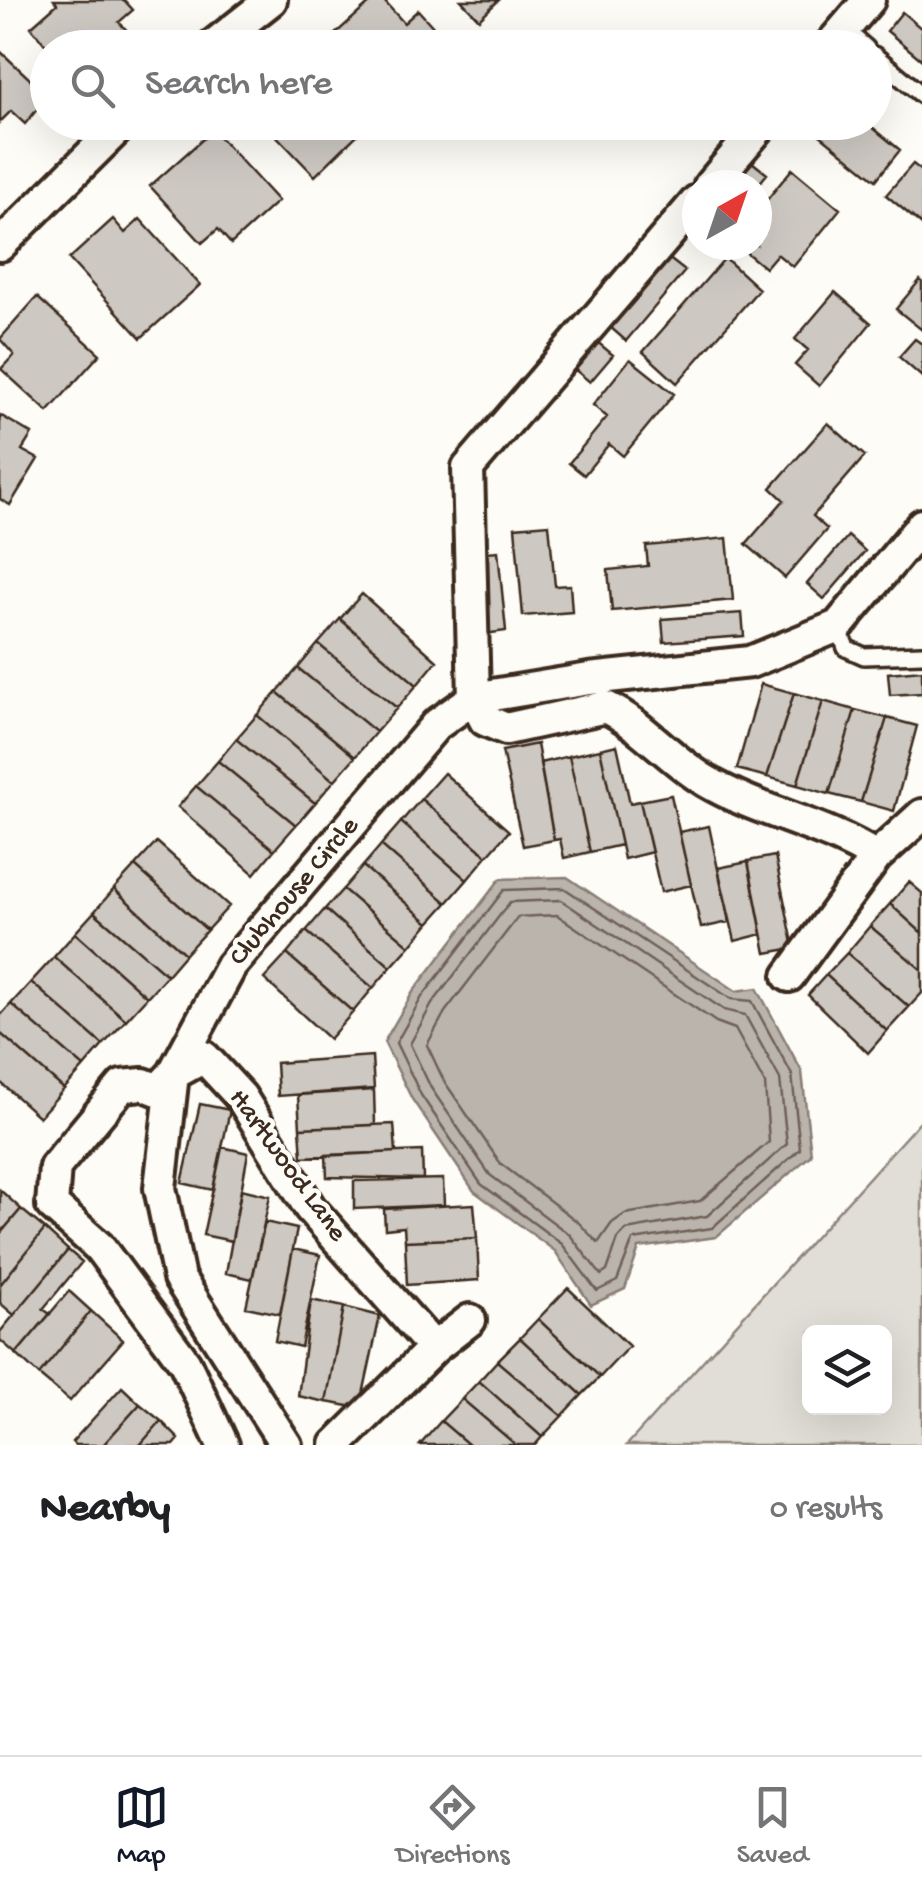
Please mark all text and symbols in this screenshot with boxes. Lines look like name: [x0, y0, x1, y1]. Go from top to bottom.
search box: [30, 30, 892, 140]
icon: search: [65, 58, 120, 113]
text: Search here: [145, 63, 332, 107]
north arrow: [682, 170, 772, 260]
street label: Clubhouse Circle: [223, 810, 367, 973]
street label: Hartwood Lane: [221, 1083, 354, 1249]
map controls: [802, 1325, 892, 1415]
button: layers: [802, 1325, 892, 1415]
text: Nearby: [40, 1486, 170, 1535]
text: 0 results: [770, 1491, 882, 1529]
tab: Map: [114, 1780, 169, 1873]
tab: Directions: [396, 1780, 510, 1873]
tab: Saved: [737, 1780, 808, 1873]

